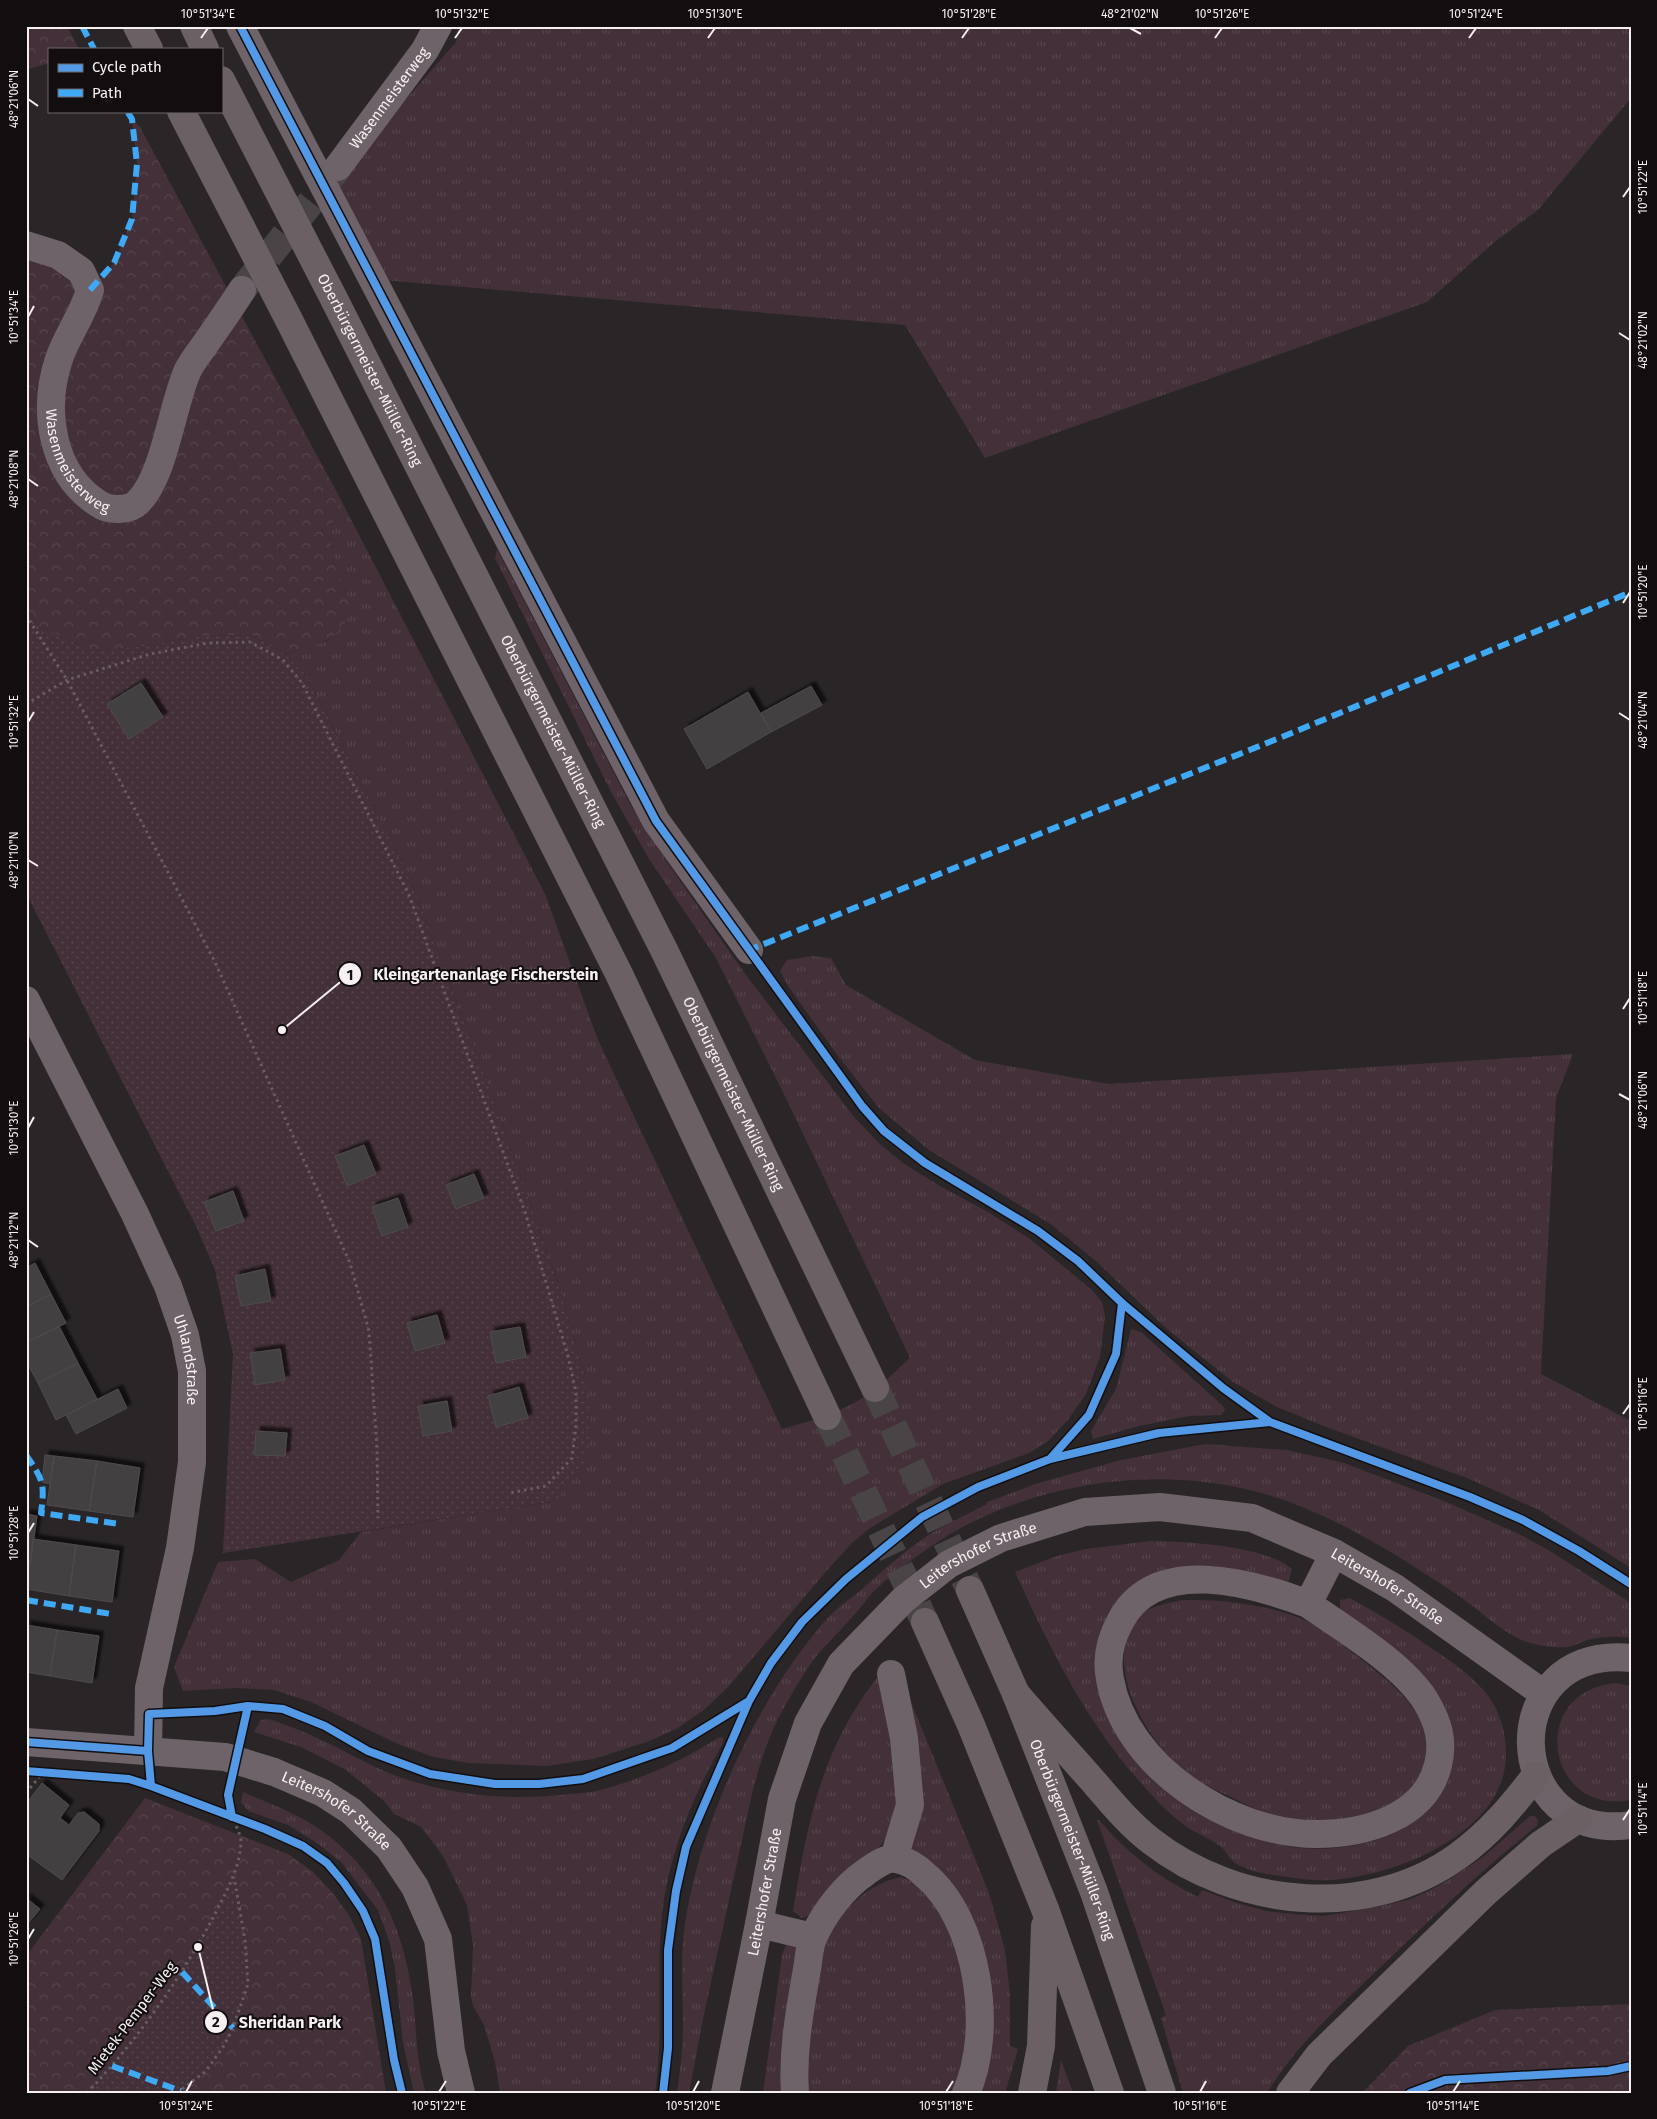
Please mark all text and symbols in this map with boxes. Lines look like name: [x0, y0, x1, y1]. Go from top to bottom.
text: 10°51'34"E: [181, 7, 235, 21]
text: 10°51'32"E: [435, 7, 489, 21]
text: 10°51'30"E: [687, 7, 743, 21]
text: 10°51'28"E: [942, 7, 996, 21]
text: 48°21'02"N: [1101, 7, 1159, 21]
text: 10°51'26"E: [1195, 7, 1249, 21]
text: 10°51'24"E: [1449, 7, 1503, 21]
street label: Wasenmeisterweg: [346, 43, 433, 152]
legend: [48, 48, 222, 112]
text: Cycle path: [92, 58, 162, 76]
text: 48°21'06"N: [7, 70, 21, 128]
text: Path: [92, 84, 122, 102]
text: 10°51'22"E: [1636, 160, 1650, 214]
street label: Oberbürgermeister-Müller-Ring: [314, 271, 426, 470]
text: 10°51'34"E: [7, 290, 21, 344]
text: 48°21'02"N: [1636, 311, 1650, 369]
street label: Wasenmeisterweg: [42, 408, 112, 517]
text: 48°21'08"N: [7, 450, 21, 508]
text: 10°51'20"E: [1636, 564, 1650, 620]
street label: Oberbürgermeister-Müller-Ring: [497, 632, 610, 831]
text: 48°21'04"N: [1636, 691, 1650, 749]
text: 10°51'32"E: [7, 695, 21, 749]
text: 48°21'10"N: [7, 831, 21, 889]
callout: Kleingartenanlage Fischerstein: [338, 959, 608, 990]
text: Kleingartenanlage Fischerstein: [373, 965, 599, 984]
text: 1: [347, 966, 353, 984]
text: 10°51'18"E: [1636, 971, 1650, 1025]
street label: Oberbürgermeister-Müller-Ring: [679, 994, 788, 1194]
text: 48°21'06"N: [1636, 1071, 1650, 1129]
text: 10°51'30"E: [7, 1100, 21, 1156]
text: 48°21'12"N: [7, 1212, 21, 1268]
street label: Uhlandstraße: [170, 1312, 201, 1405]
text: 10°51'16"E: [1636, 1377, 1650, 1431]
text: 10°51'28"E: [7, 1506, 21, 1560]
street label: Leitershofer Straße: [916, 1518, 1039, 1593]
street label: Leitershofer Straße: [1328, 1544, 1447, 1629]
street label: Oberbürgermeister-Müller-Ring: [1026, 1737, 1119, 1943]
street label: Leitershofer Straße: [279, 1767, 395, 1854]
text: 10°51'14"E: [1636, 1782, 1650, 1836]
street label: Leitershofer Straße: [744, 1826, 786, 1958]
text: 10°51'26"E: [7, 1912, 21, 1966]
street label: Mietek-Pemper-Weg: [84, 1958, 180, 2078]
callout: Sheridan Park: [204, 2007, 351, 2038]
text: 2: [212, 2013, 220, 2031]
text: Sheridan Park: [239, 2013, 341, 2032]
text: 10°51'24"E: [159, 2099, 213, 2113]
text: 10°51'22"E: [412, 2099, 466, 2113]
text: 10°51'20"E: [665, 2099, 721, 2113]
text: 10°51'18"E: [919, 2099, 973, 2113]
text: 10°51'16"E: [1173, 2099, 1227, 2113]
text: 10°51'14"E: [1426, 2099, 1480, 2113]

